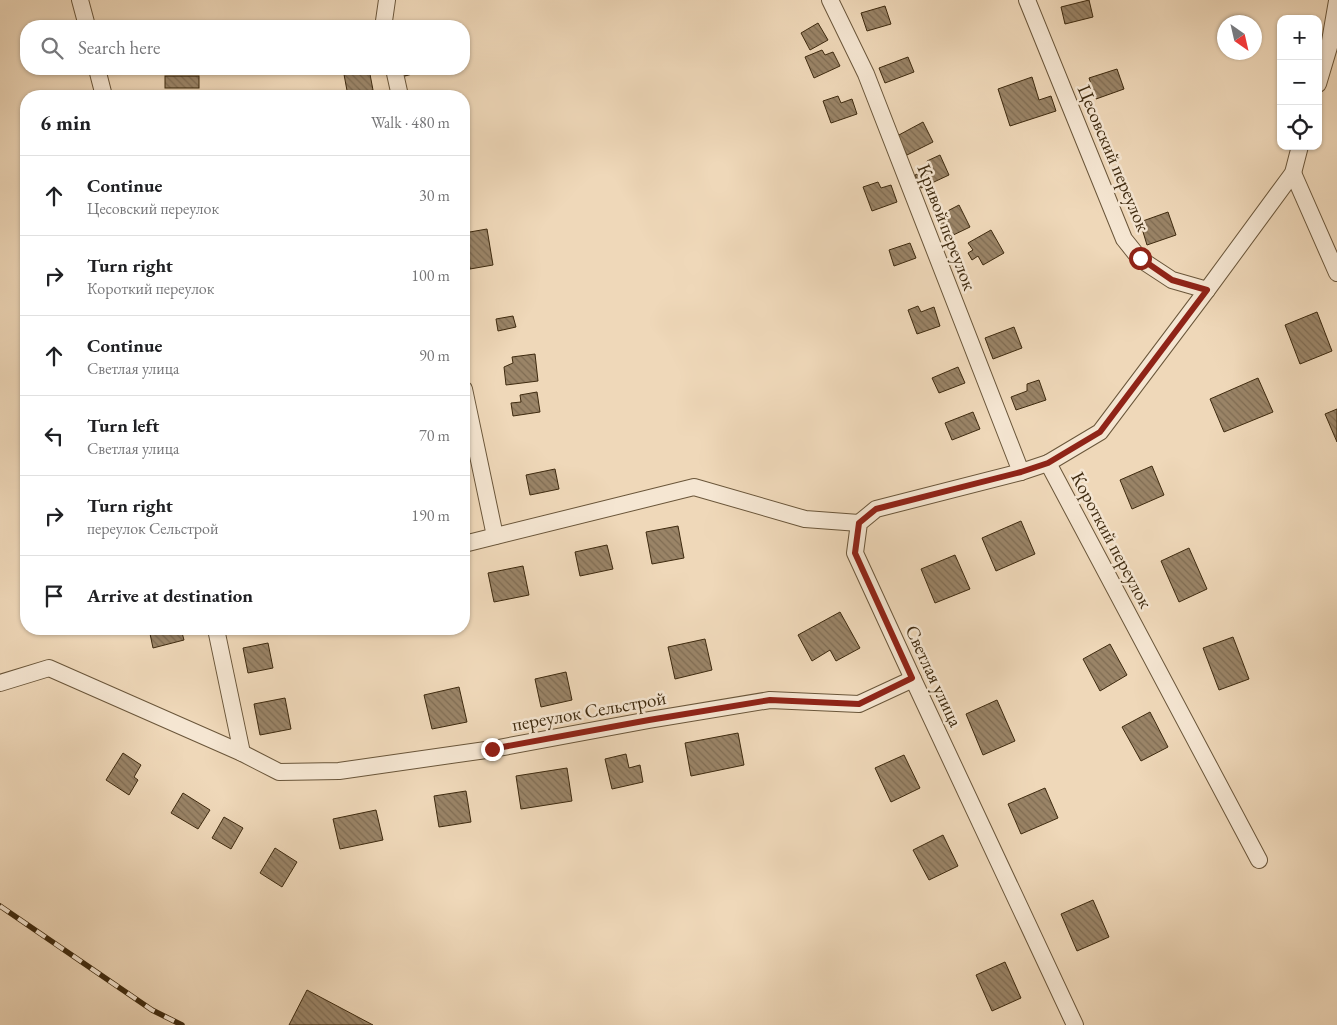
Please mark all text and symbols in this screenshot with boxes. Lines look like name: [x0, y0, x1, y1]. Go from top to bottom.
north arrow: [1217, 15, 1262, 60]
map controls: [1277, 15, 1322, 150]
button: +: [1277, 15, 1322, 60]
search box: [20, 20, 470, 75]
icon: search: [38, 34, 66, 62]
text: Search here: [78, 35, 160, 60]
button: −: [1277, 60, 1322, 105]
street label: Цесовский переулок: [1072, 81, 1156, 235]
button: locate: [1277, 105, 1322, 150]
text: 6 min: [40, 109, 91, 136]
text: Walk · 480 m: [371, 112, 450, 133]
street label: Кривой переулок: [911, 160, 983, 294]
text: Continue: [87, 173, 162, 198]
icon: ahead: [40, 182, 68, 210]
text: 30 m: [419, 185, 450, 206]
text: Цесовский переулок: [87, 198, 219, 219]
route start: [1129, 247, 1152, 270]
text: Turn right: [87, 253, 173, 278]
icon: right: [40, 262, 68, 290]
text: 100 m: [411, 265, 450, 286]
text: Короткий переулок: [87, 278, 214, 299]
text: Continue: [87, 333, 162, 358]
icon: ahead: [40, 342, 68, 370]
text: 90 m: [419, 345, 450, 366]
text: Светлая улица: [87, 358, 179, 379]
text: Turn left: [87, 413, 159, 438]
icon: left: [40, 422, 68, 450]
text: 70 m: [419, 425, 450, 446]
text: Светлая улица: [87, 438, 179, 459]
street label: Короткий переулок: [1065, 467, 1159, 613]
text: Turn right: [87, 493, 173, 518]
icon: right: [40, 502, 68, 530]
text: 190 m: [411, 505, 450, 526]
text: переулок Сельстрой: [87, 518, 218, 539]
icon: arrive: [40, 582, 68, 610]
text: Arrive at destination: [87, 583, 253, 608]
street label: Светлая улица: [899, 621, 969, 731]
street label: переулок Сельстрой: [510, 685, 668, 737]
route end: [481, 738, 504, 761]

